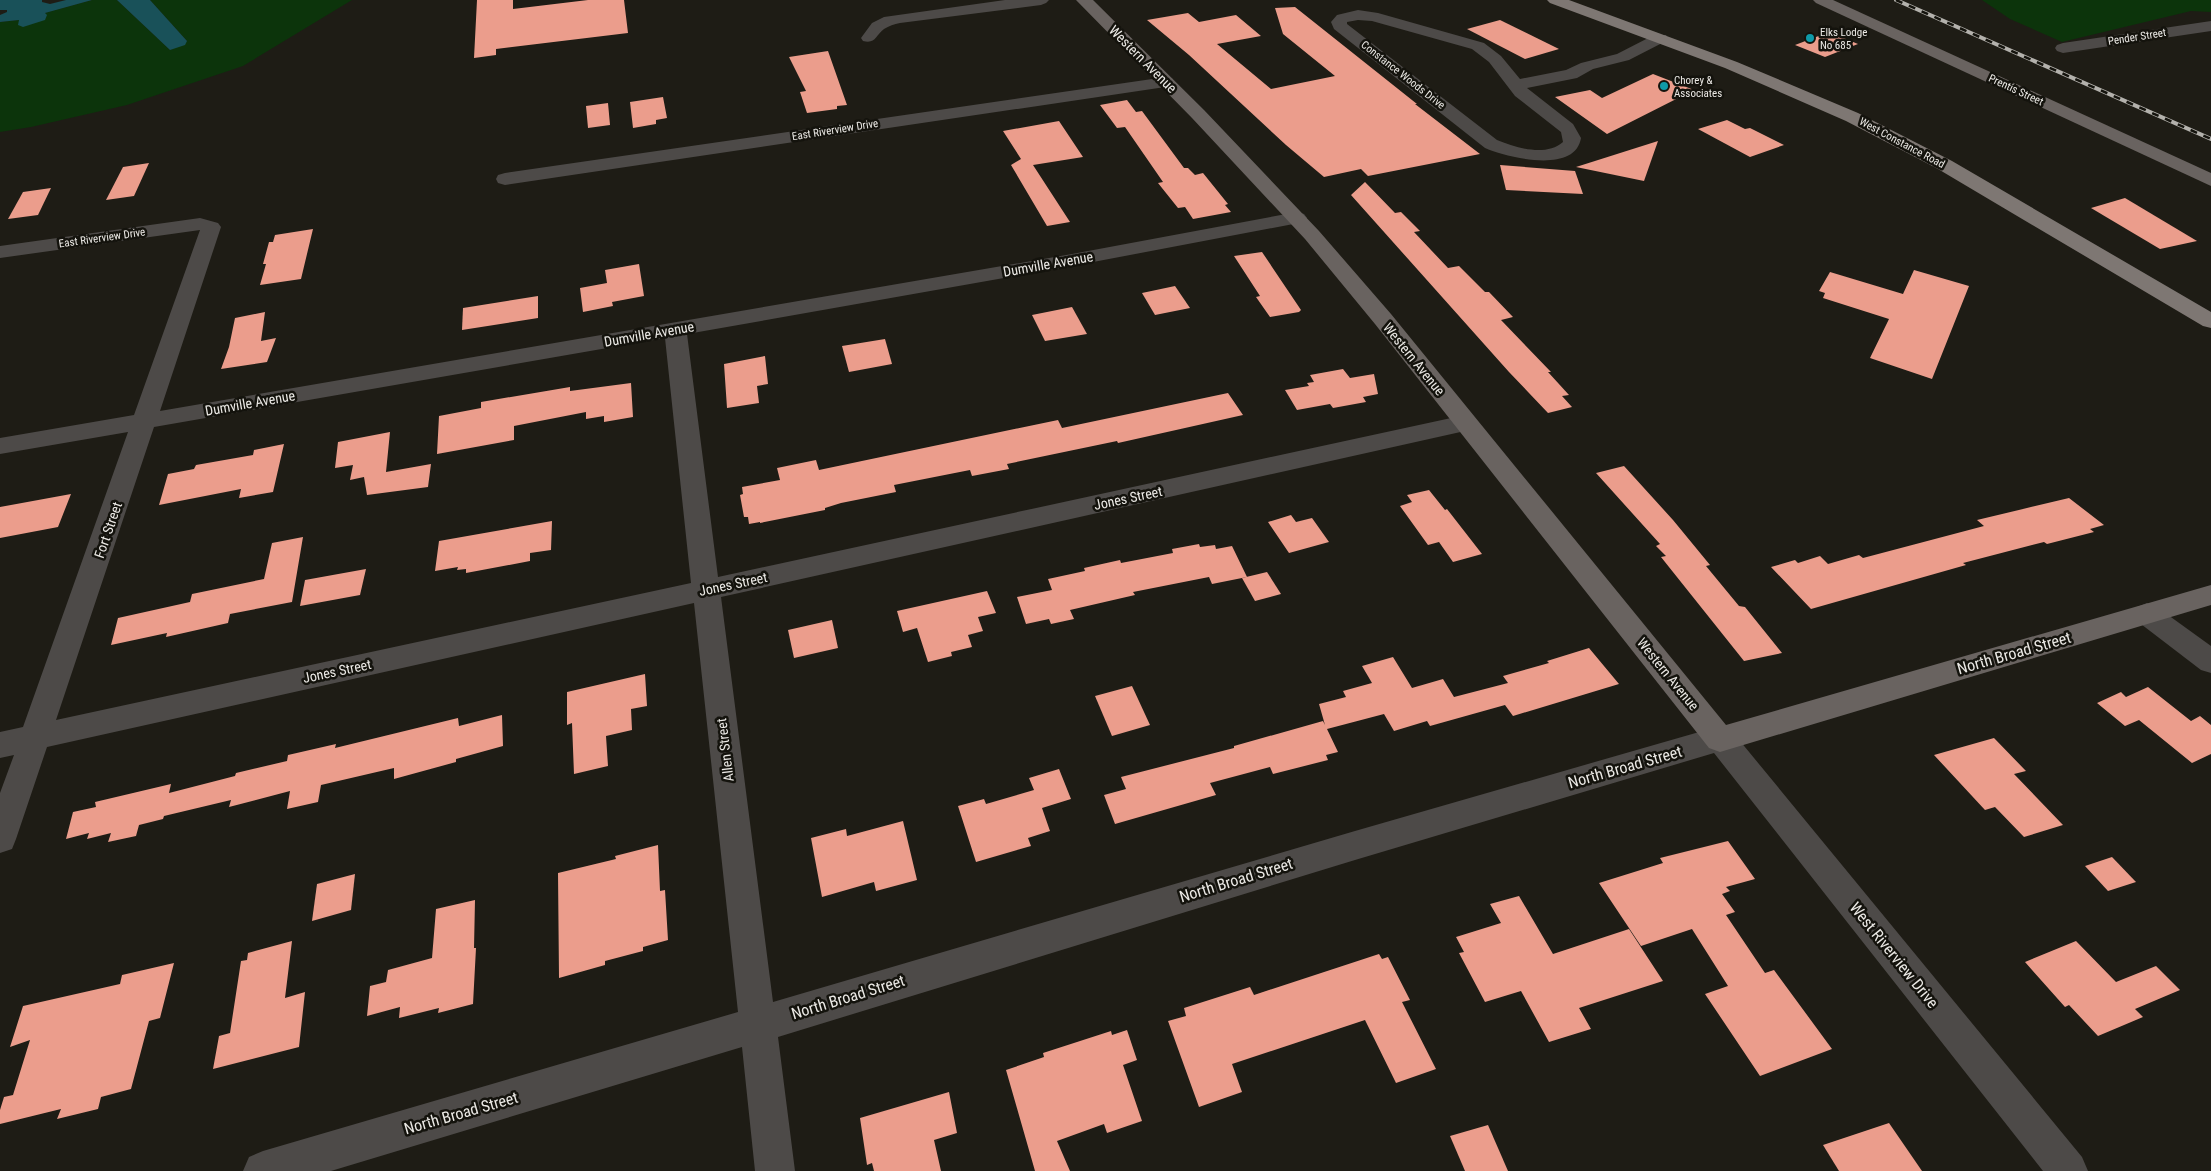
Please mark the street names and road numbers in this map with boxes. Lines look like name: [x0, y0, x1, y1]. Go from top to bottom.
street label: Western Avenue: [1106, 22, 1180, 96]
street label: Pender Street: [2107, 26, 2167, 48]
street label: Constance Woods Drive: [1358, 38, 1448, 112]
street label: Prentis Street: [1987, 72, 2045, 108]
street label: West Constance Road: [1857, 115, 1947, 171]
street label: East Riverview Drive: [791, 117, 879, 143]
street label: East Riverview Drive: [58, 225, 146, 251]
street label: Dumville Avenue: [1002, 248, 1095, 280]
street label: Dumville Avenue: [603, 318, 696, 350]
street label: Western Avenue: [1380, 320, 1448, 399]
street label: Dumville Avenue: [204, 387, 297, 419]
street label: Jones Street: [1092, 483, 1164, 513]
street label: Fort Street: [91, 500, 125, 560]
street label: Jones Street: [697, 569, 769, 599]
street label: North Broad Street: [1955, 628, 2073, 678]
street label: Western Avenue: [1634, 635, 1702, 714]
street label: Jones Street: [301, 656, 373, 686]
street label: Allen Street: [713, 717, 737, 783]
street label: North Broad Street: [1566, 742, 1684, 792]
street label: North Broad Street: [1177, 854, 1295, 906]
street label: West Riverview Drive: [1846, 898, 1942, 1012]
street label: North Broad Street: [789, 971, 907, 1023]
street label: North Broad Street: [402, 1088, 520, 1138]

